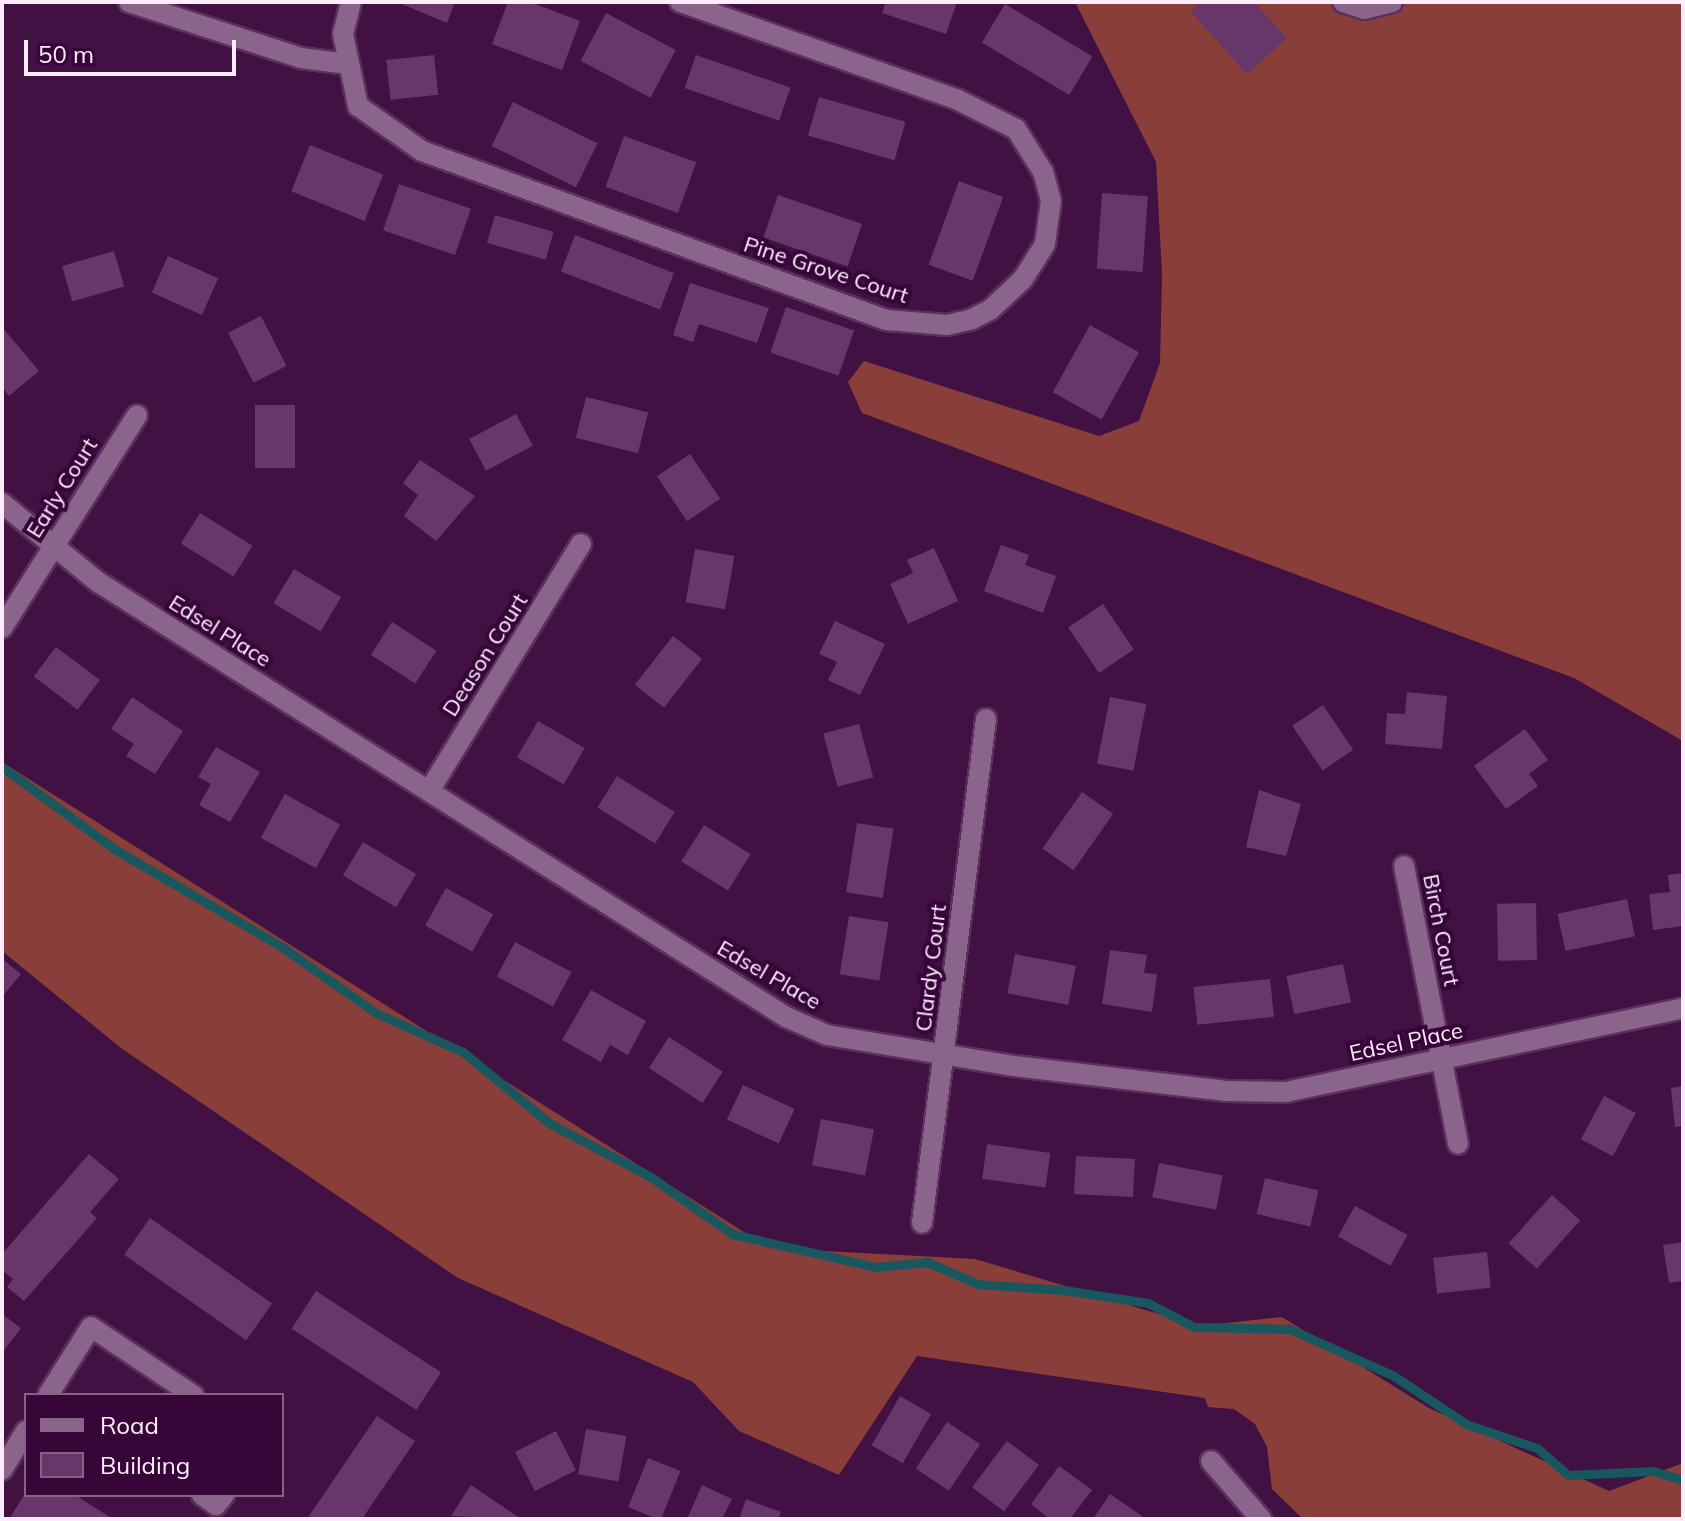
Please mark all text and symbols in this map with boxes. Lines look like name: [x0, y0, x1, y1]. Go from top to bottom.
scale bar: [28, 24, 240, 74]
text: 50 m: [38, 39, 94, 69]
street label: Pine Grove Court: [740, 231, 912, 309]
street label: Early Court: [21, 433, 103, 543]
street label: Edsel Place: [164, 589, 276, 673]
street label: Deason Court: [437, 589, 533, 721]
street label: Birch Court: [1417, 872, 1465, 988]
street label: Clardy Court: [910, 903, 952, 1033]
street label: Edsel Place: [712, 935, 826, 1015]
street label: Edsel Place: [1347, 1017, 1465, 1067]
legend: [24, 1393, 284, 1497]
text: Road: [100, 1410, 159, 1440]
text: Building: [100, 1450, 190, 1480]

